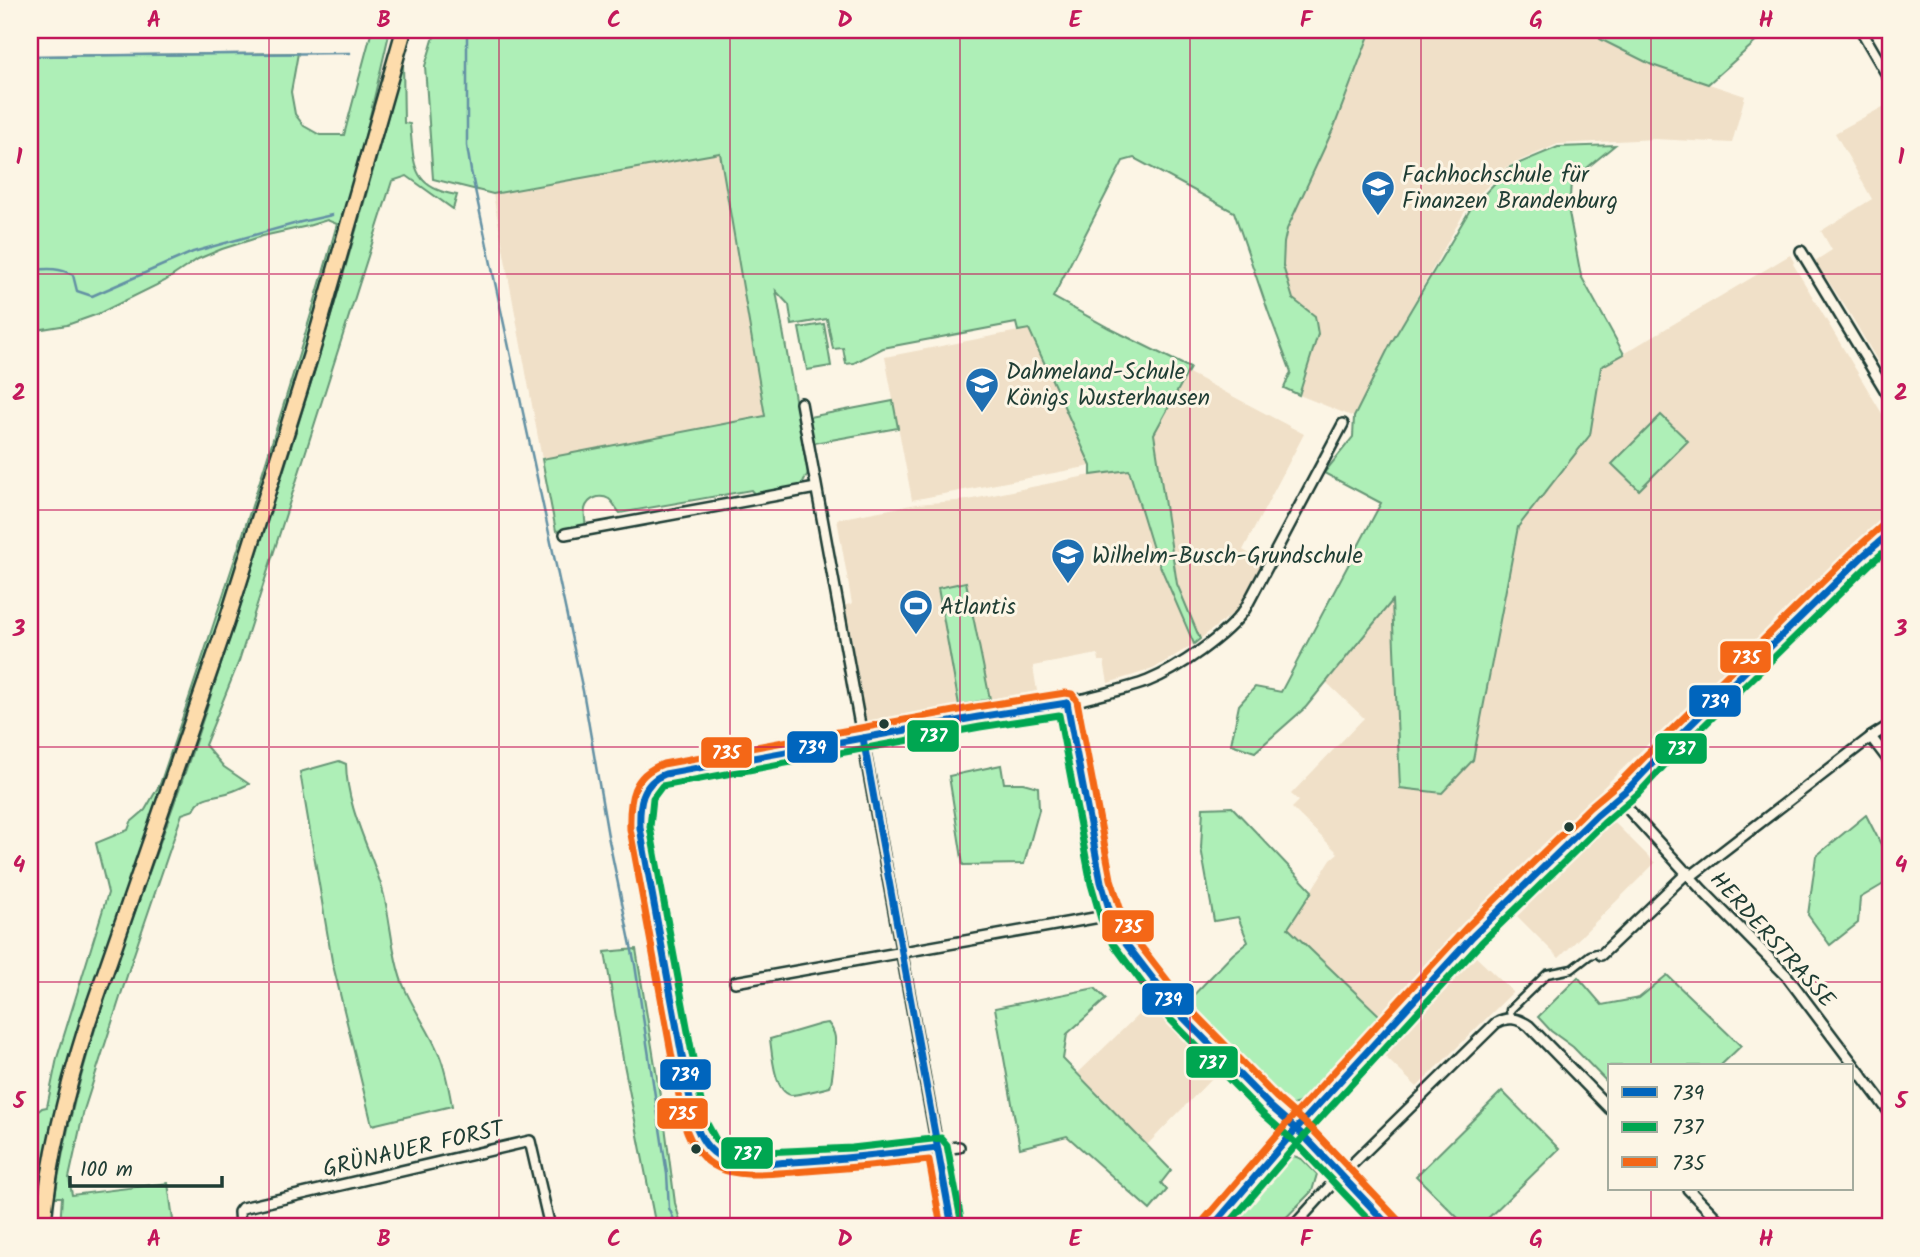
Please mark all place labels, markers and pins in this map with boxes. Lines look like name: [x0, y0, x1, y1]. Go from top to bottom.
place label: Fachhochschule für Finanzen Brandenburg: [1402, 158, 1618, 220]
school or university icon: Fachhochschule für Finanzen Brandenburg: [1359, 168, 1397, 217]
place label: Dahmeland-Schule Königs Wusterhausen: [1006, 355, 1210, 417]
school or university icon: Dahmeland-Schule Königs Wusterhausen: [963, 365, 1001, 414]
school or university icon: Wilhelm-Busch-Grundschule: [1049, 536, 1087, 585]
place label: Wilhelm-Busch-Grundschule: [1092, 539, 1363, 575]
sports icon: Atlantis: [897, 587, 935, 636]
place label: Atlantis: [940, 590, 1016, 626]
unlabelled marker: [877, 717, 891, 731]
unlabelled marker: [1562, 820, 1576, 834]
unlabelled marker: [689, 1142, 703, 1156]

